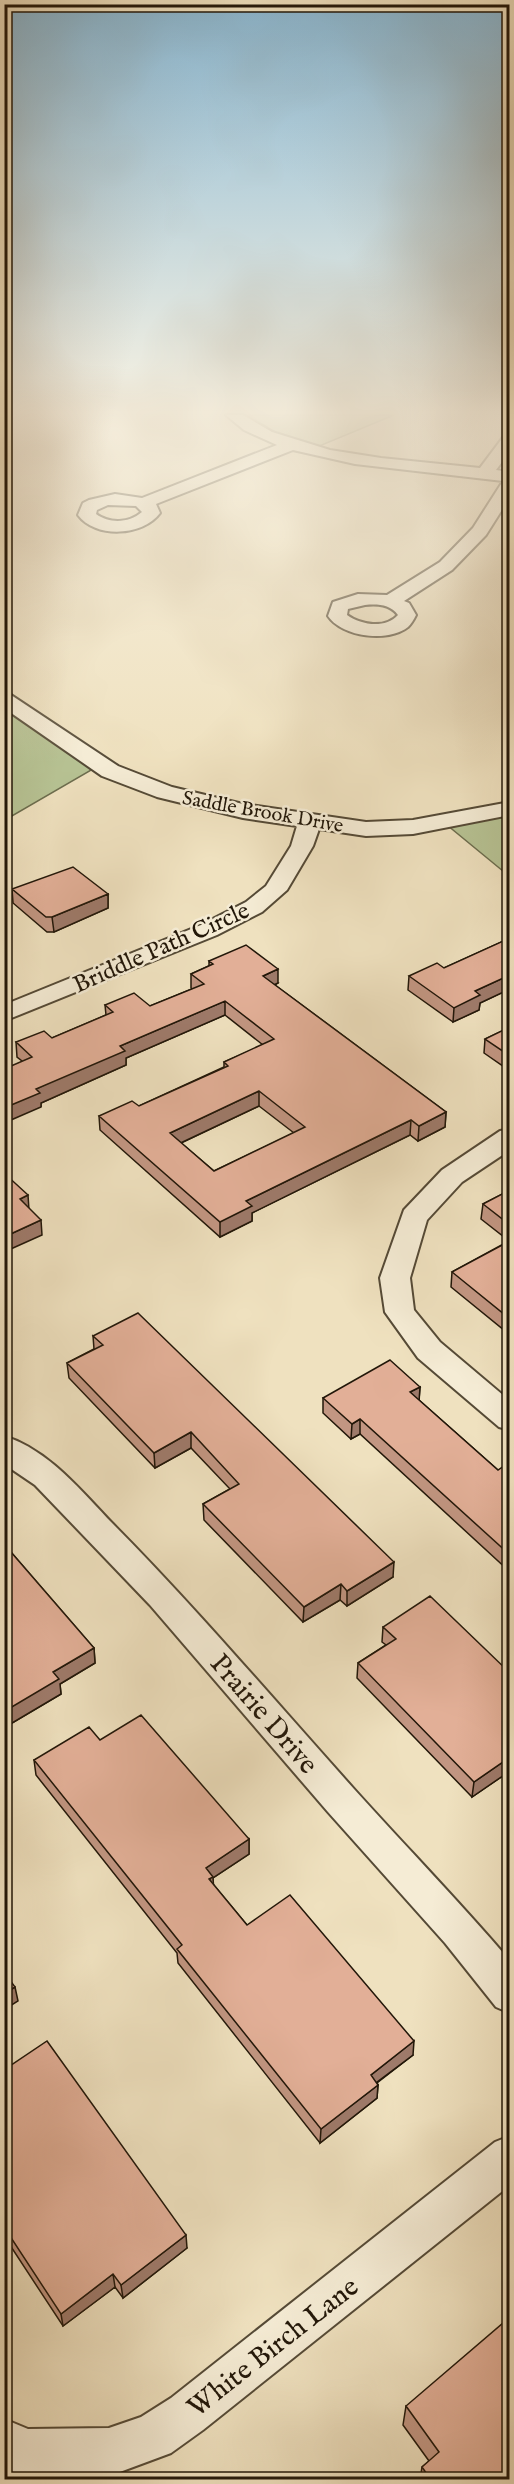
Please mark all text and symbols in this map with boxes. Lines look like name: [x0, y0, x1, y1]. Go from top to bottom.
street label: Saddle Brook Drive: [180, 786, 345, 839]
street label: Briddle Path Circle: [69, 896, 255, 1001]
street label: Prairie Drive: [201, 1647, 325, 1782]
street label: White Birch Lane: [181, 2270, 366, 2426]

